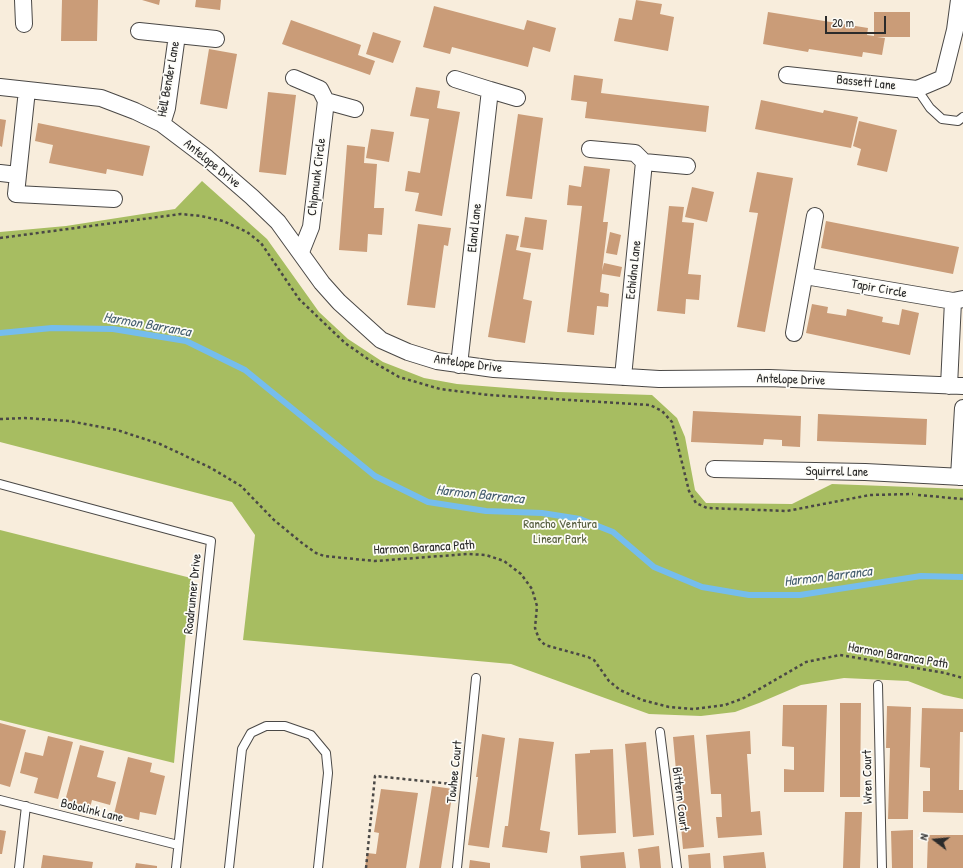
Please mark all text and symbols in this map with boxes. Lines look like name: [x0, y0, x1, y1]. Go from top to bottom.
scale bar: [827, 8, 888, 34]
text: 20 m: [832, 14, 854, 31]
street label: Hell Bender Lane: [155, 40, 183, 118]
street label: Bassett Lane: [835, 72, 897, 94]
street label: Antelope Drive: [180, 136, 244, 192]
street label: Chipmunk Circle: [305, 137, 329, 217]
street label: Eland Lane: [465, 203, 485, 253]
street label: Echidna Lane: [623, 240, 645, 300]
street label: Tapir Circle: [850, 276, 908, 302]
water label: Harmon Barranca: [102, 309, 192, 341]
street label: Antelope Drive: [433, 351, 503, 377]
street label: Antelope Drive: [756, 371, 826, 389]
street label: Squirrel Lane: [806, 464, 868, 480]
water label: Harmon Barranca: [435, 482, 525, 508]
park label: Rancho Ventura Linear Park: [523, 517, 597, 548]
street label: Harmon Baranca Path: [373, 538, 475, 558]
street label: Roadrunner Drive: [181, 553, 205, 635]
water label: Harmon Barranca: [783, 563, 873, 591]
street label: Harmon Baranca Path: [847, 640, 949, 672]
street label: Towhee Court: [444, 740, 466, 804]
street label: Wren Court: [860, 750, 876, 804]
street label: Bittern Court: [668, 766, 692, 832]
street label: Bobolink Lane: [59, 796, 125, 826]
north arrow: [915, 820, 955, 860]
text: N: [916, 832, 931, 841]

